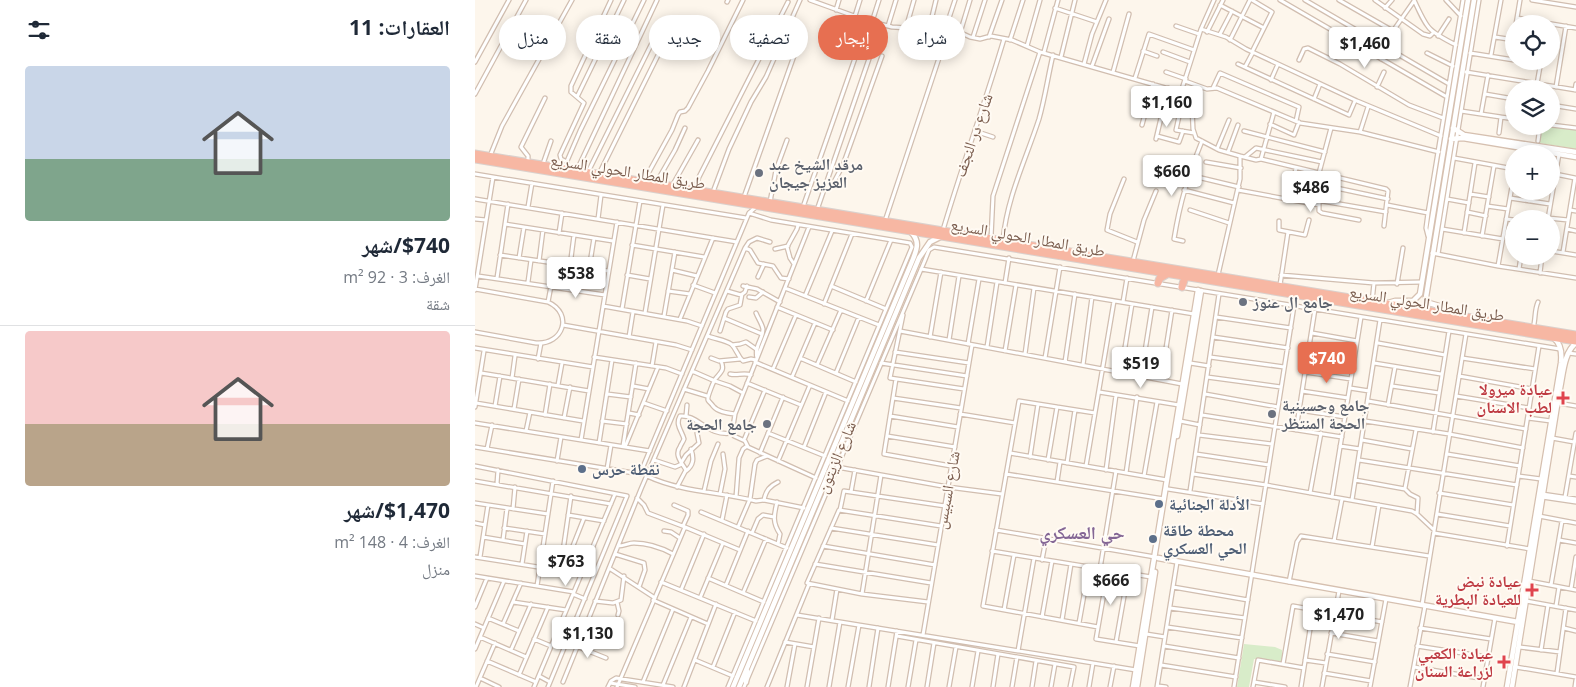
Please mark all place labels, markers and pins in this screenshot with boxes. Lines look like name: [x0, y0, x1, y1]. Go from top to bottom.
pin: $1,460: [1324, 27, 1406, 69]
pin: $1,160: [1126, 86, 1208, 128]
place label: مرقد الشيخ عبد العزيز جيجان: [769, 153, 863, 193]
pin: $660: [1142, 154, 1202, 197]
marker: مرقد الشيخ عبد العزيز جيجان: [753, 167, 765, 179]
pin: $486: [1281, 170, 1341, 213]
pin: $538: [546, 256, 606, 299]
place label: جامع ال عنوز: [1252, 291, 1333, 313]
marker: جامع ال عنوز: [1237, 296, 1249, 308]
pin: $740: [1297, 342, 1357, 384]
pin: $519: [1111, 346, 1171, 389]
place label: عيادة ميرولا لطب الاسنان: [1477, 378, 1552, 418]
marker: عيادة ميرولا لطب الاسنان: [1556, 391, 1570, 405]
place label: جامع وحسينية الحجة المنتظر: [1281, 394, 1370, 434]
marker: جامع وحسينية الحجة المنتظر: [1266, 408, 1278, 420]
place label: جامع الحجة: [686, 413, 757, 435]
marker: جامع الحجة: [761, 418, 773, 430]
place label: نقطة حرس: [592, 458, 660, 480]
marker: نقطة حرس: [576, 463, 588, 475]
place label: الأدلة الجنائية: [1169, 493, 1250, 515]
marker: الأدلة الجنائية: [1153, 498, 1165, 510]
place label: محطة طاقة الحي العسكري: [1163, 519, 1247, 561]
marker: محطة طاقة الحي العسكري: [1147, 533, 1159, 545]
pin: $763: [536, 544, 596, 587]
pin: $666: [1081, 564, 1141, 606]
place label: عيادة نبض للعيادة البطرية: [1435, 570, 1521, 610]
marker: عيادة نبض للعيادة البطرية: [1525, 583, 1539, 597]
pin: $1,470: [1298, 598, 1380, 640]
pin: $1,130: [547, 616, 629, 659]
place label: عيادة الكعبي لزراعة السنان: [1415, 642, 1493, 682]
marker: عيادة الكعبي لزراعة السنان: [1497, 655, 1511, 669]

